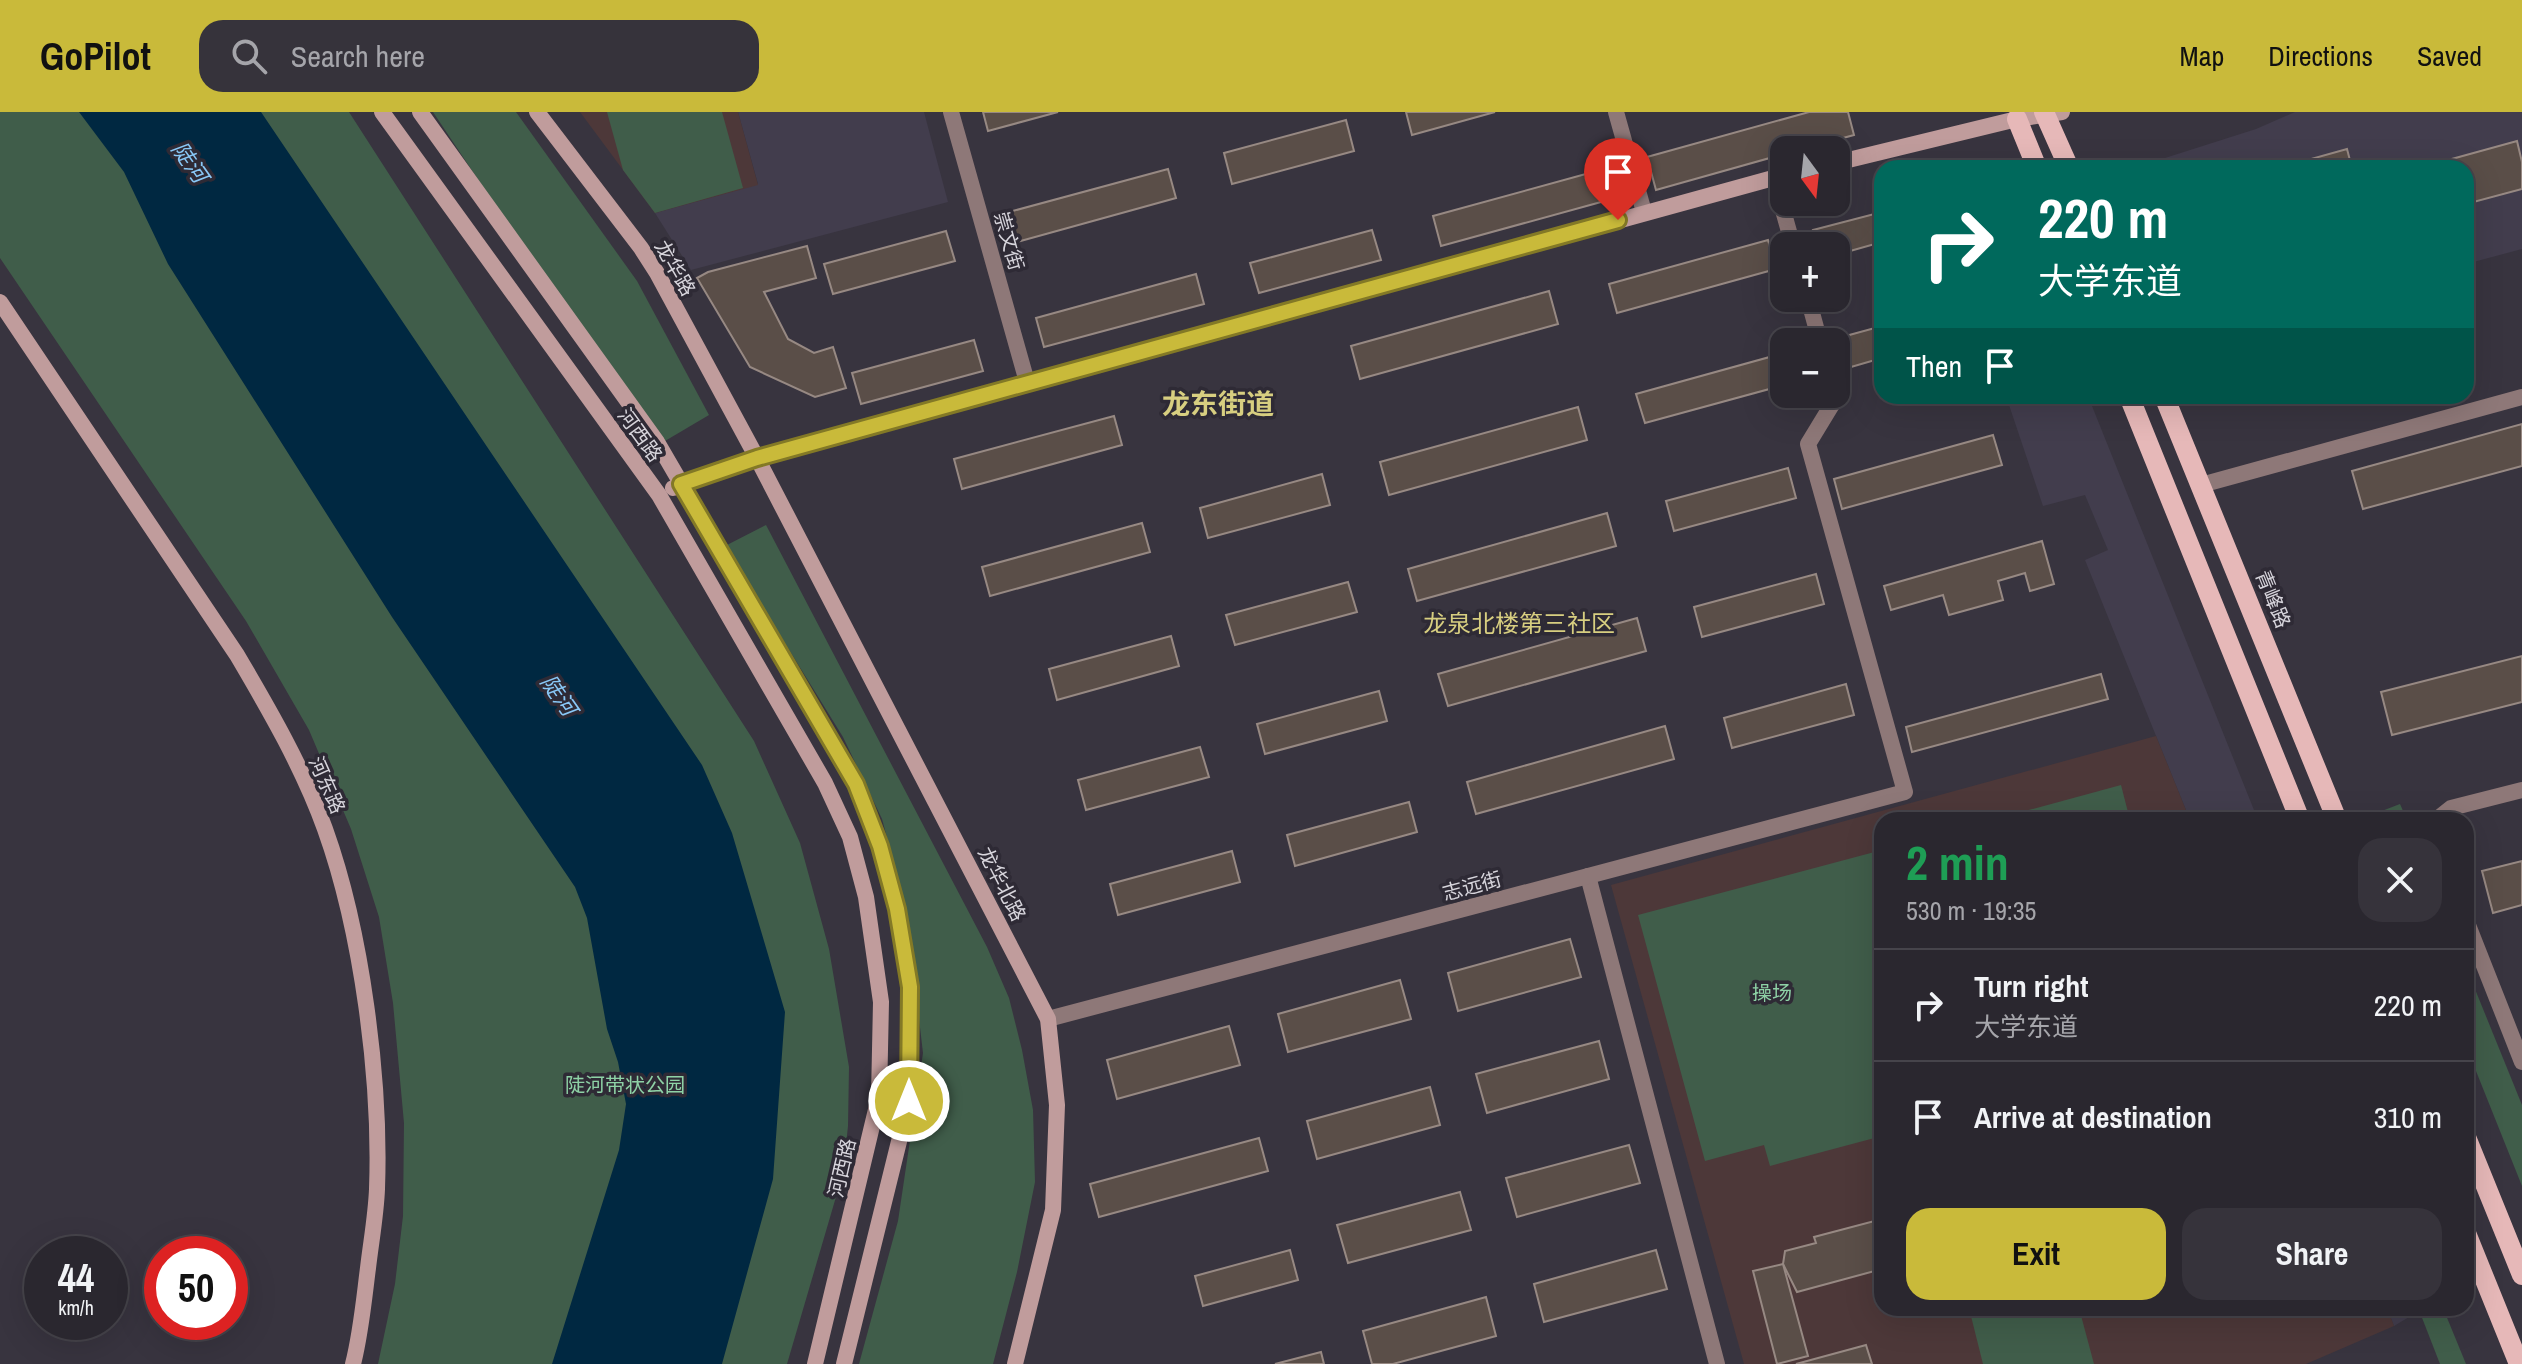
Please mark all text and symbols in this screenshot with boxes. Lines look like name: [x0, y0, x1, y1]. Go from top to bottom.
search box: [199, 20, 759, 92]
text: GoPilot: [40, 31, 151, 82]
icon: search: [227, 34, 271, 78]
text: Search here: [291, 36, 425, 76]
text: Map: [2180, 37, 2224, 75]
text: Directions: [2268, 37, 2373, 75]
text: Saved: [2417, 37, 2482, 75]
water label: 陡河: [165, 135, 217, 192]
north arrow: [1770, 136, 1850, 216]
map controls: [1770, 136, 1850, 408]
pin: [1584, 138, 1652, 220]
icon: arrive: [1596, 150, 1640, 194]
text: 220 m: [2038, 180, 2168, 255]
icon: right: [1906, 192, 2010, 296]
street label: 崇文街: [988, 208, 1031, 273]
button: +: [1770, 232, 1850, 312]
street label: 龙华路: [649, 235, 702, 300]
text: 大学东道: [2038, 257, 2182, 305]
button: −: [1770, 328, 1850, 408]
icon: arrive: [1978, 344, 2022, 388]
text: Then: [1906, 346, 1962, 386]
district label: 龙东街道: [1162, 385, 1274, 423]
street label: 河西路: [612, 403, 669, 467]
street label: 青峰路: [2250, 566, 2297, 632]
district label: 龙泉北楼第三社区: [1423, 607, 1615, 639]
water label: 陡河: [534, 668, 586, 725]
street label: 河东路: [303, 752, 352, 818]
text: 2 min: [1906, 830, 2009, 895]
button: close: [2358, 838, 2442, 922]
street label: 龙华北路: [972, 842, 1033, 926]
street label: 志远街: [1439, 865, 1504, 906]
text: 530 m · 19:35: [1906, 893, 2036, 928]
text: Turn right: [1974, 966, 2088, 1006]
park label: 操场: [1752, 979, 1792, 1006]
icon: right: [1906, 983, 1950, 1027]
text: 220 m: [2374, 985, 2442, 1025]
text: 大学东道: [1974, 1009, 2078, 1044]
position arrow: [867, 1059, 951, 1143]
park label: 陡河带状公园: [565, 1071, 685, 1098]
icon: arrive: [1906, 1095, 1950, 1139]
text: Arrive at destination: [1974, 1097, 2212, 1137]
text: 310 m: [2374, 1097, 2442, 1137]
street label: 河西路: [822, 1136, 861, 1200]
button: Exit: [1906, 1208, 2166, 1300]
button: Share: [2182, 1208, 2442, 1300]
speed limit sign: 50: [144, 1236, 248, 1340]
text: 44: [58, 1251, 94, 1304]
text: km/h: [58, 1294, 94, 1321]

